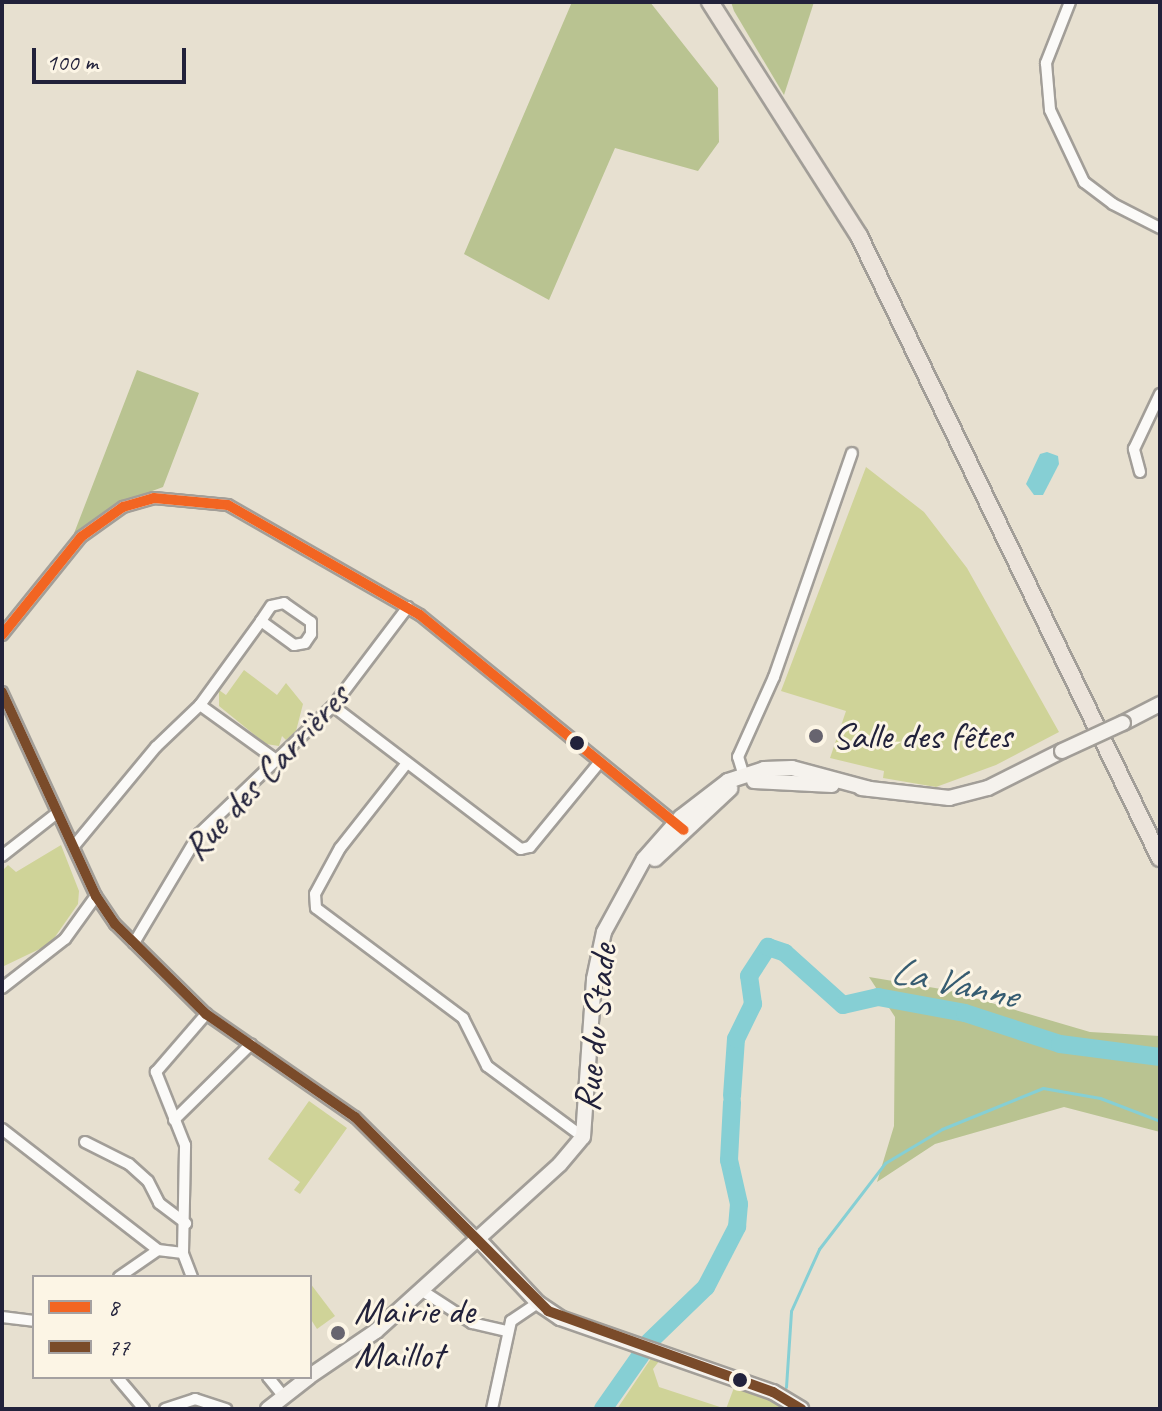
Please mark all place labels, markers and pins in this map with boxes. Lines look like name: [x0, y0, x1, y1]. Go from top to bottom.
place label: Salle des fêtes: [832, 713, 1012, 759]
marker: Salle des fêtes: [807, 727, 825, 745]
unlabelled marker: [569, 735, 585, 751]
place label: Mairie de Maillot: [354, 1288, 475, 1378]
marker: Mairie de Maillot: [329, 1324, 347, 1342]
unlabelled marker: [732, 1372, 748, 1388]

